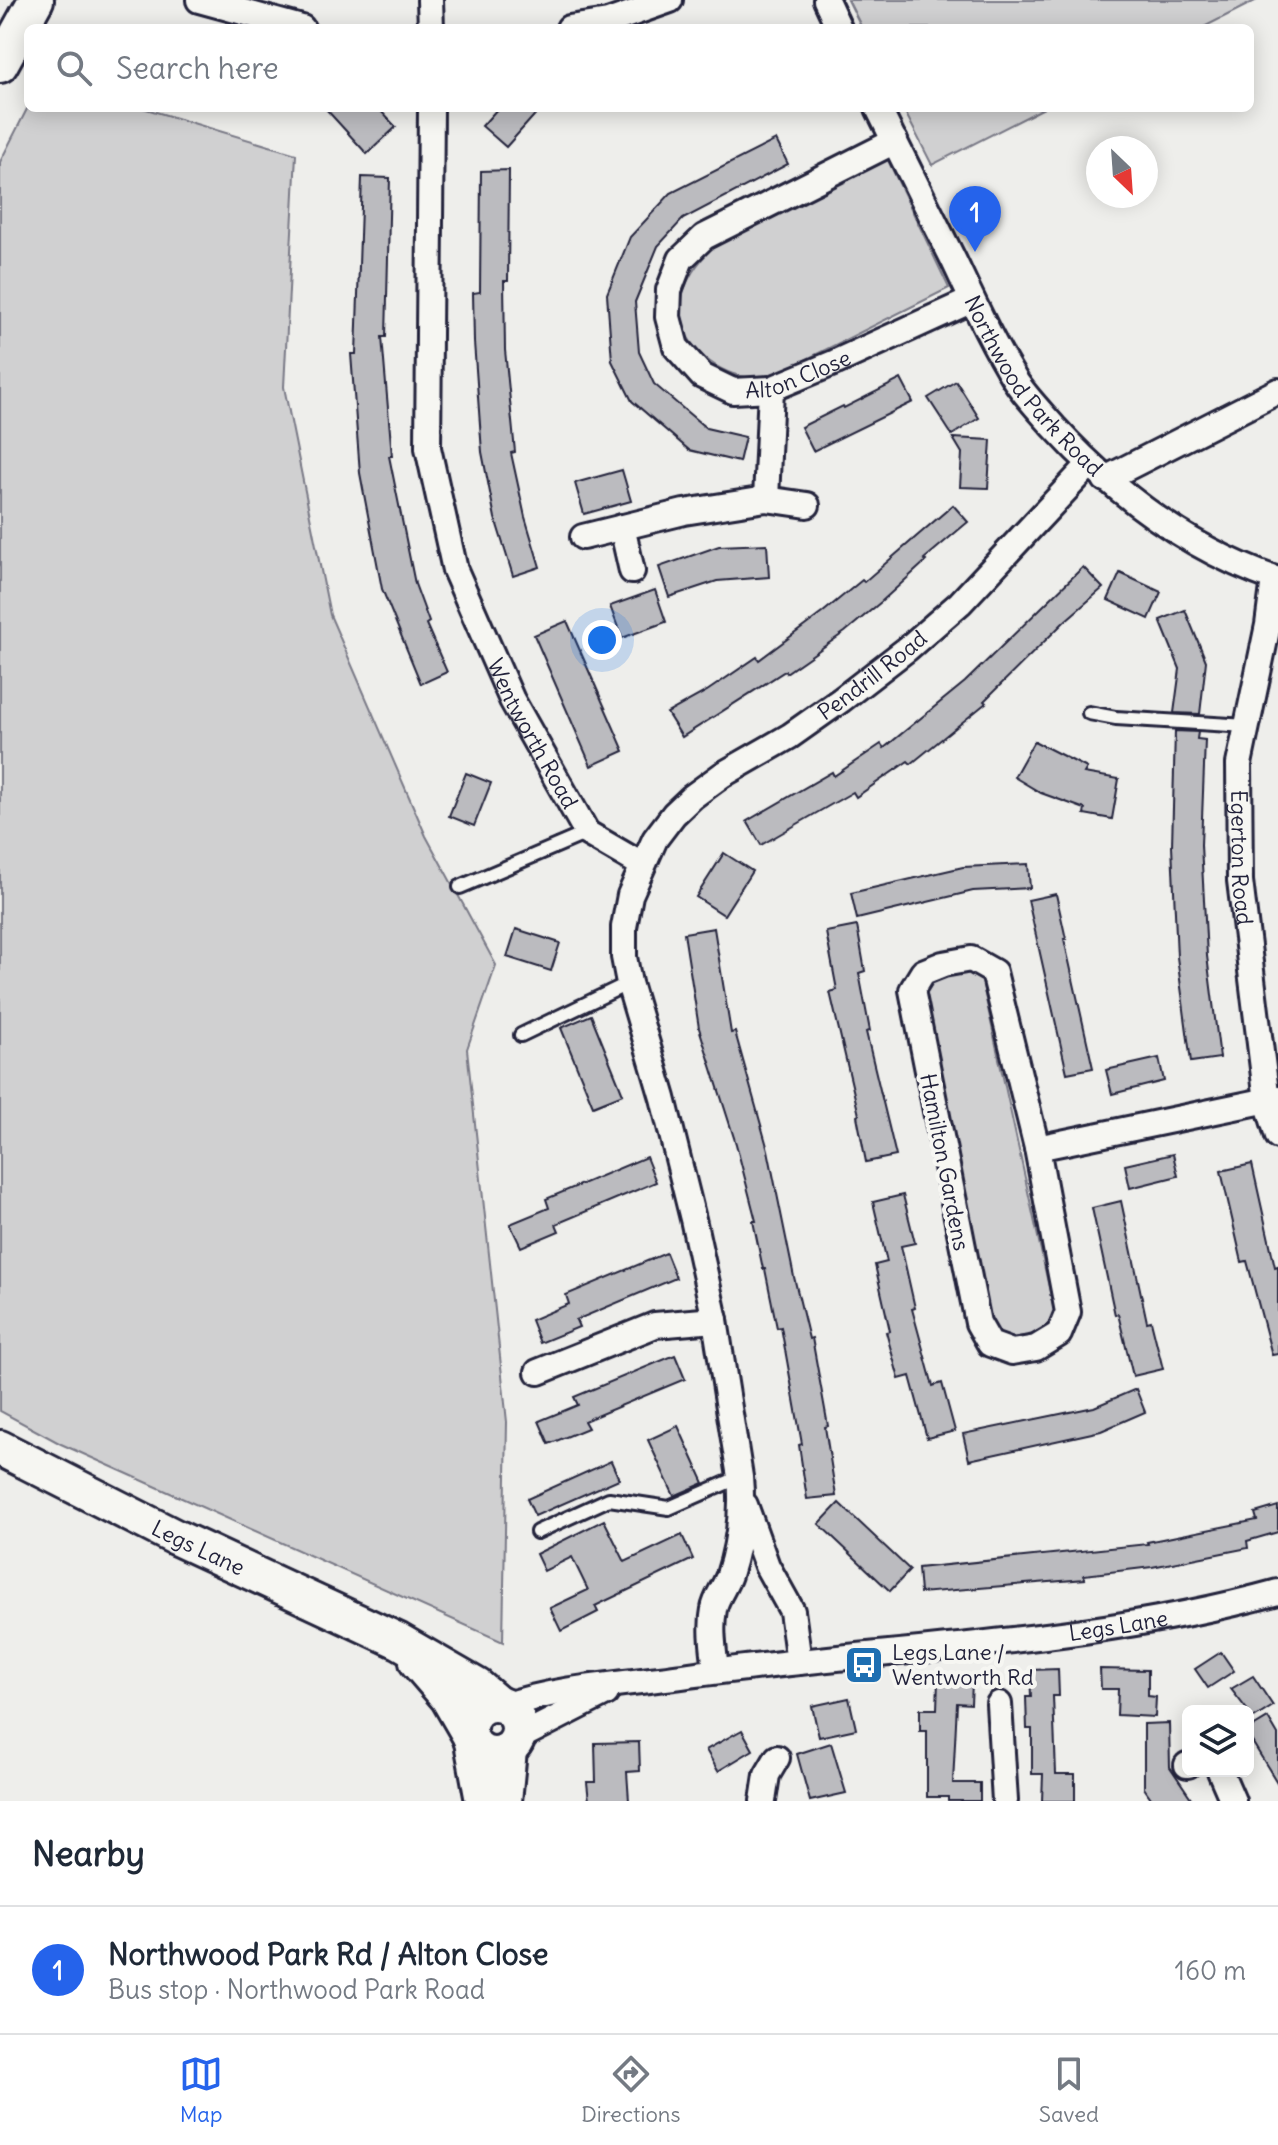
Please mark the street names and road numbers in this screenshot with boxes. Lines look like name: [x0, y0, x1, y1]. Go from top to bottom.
street label: Northwood Park Road: [958, 291, 1109, 482]
street label: Alton Close: [745, 343, 855, 404]
street label: Pendrill Road: [812, 624, 933, 726]
street label: Wentworth Road: [481, 654, 584, 814]
street label: Egerton Road: [1225, 790, 1259, 927]
street label: Hamilton Gardens: [914, 1071, 976, 1253]
street label: Legs Lane: [147, 1514, 249, 1582]
street label: Legs Lane: [1067, 1604, 1170, 1647]

